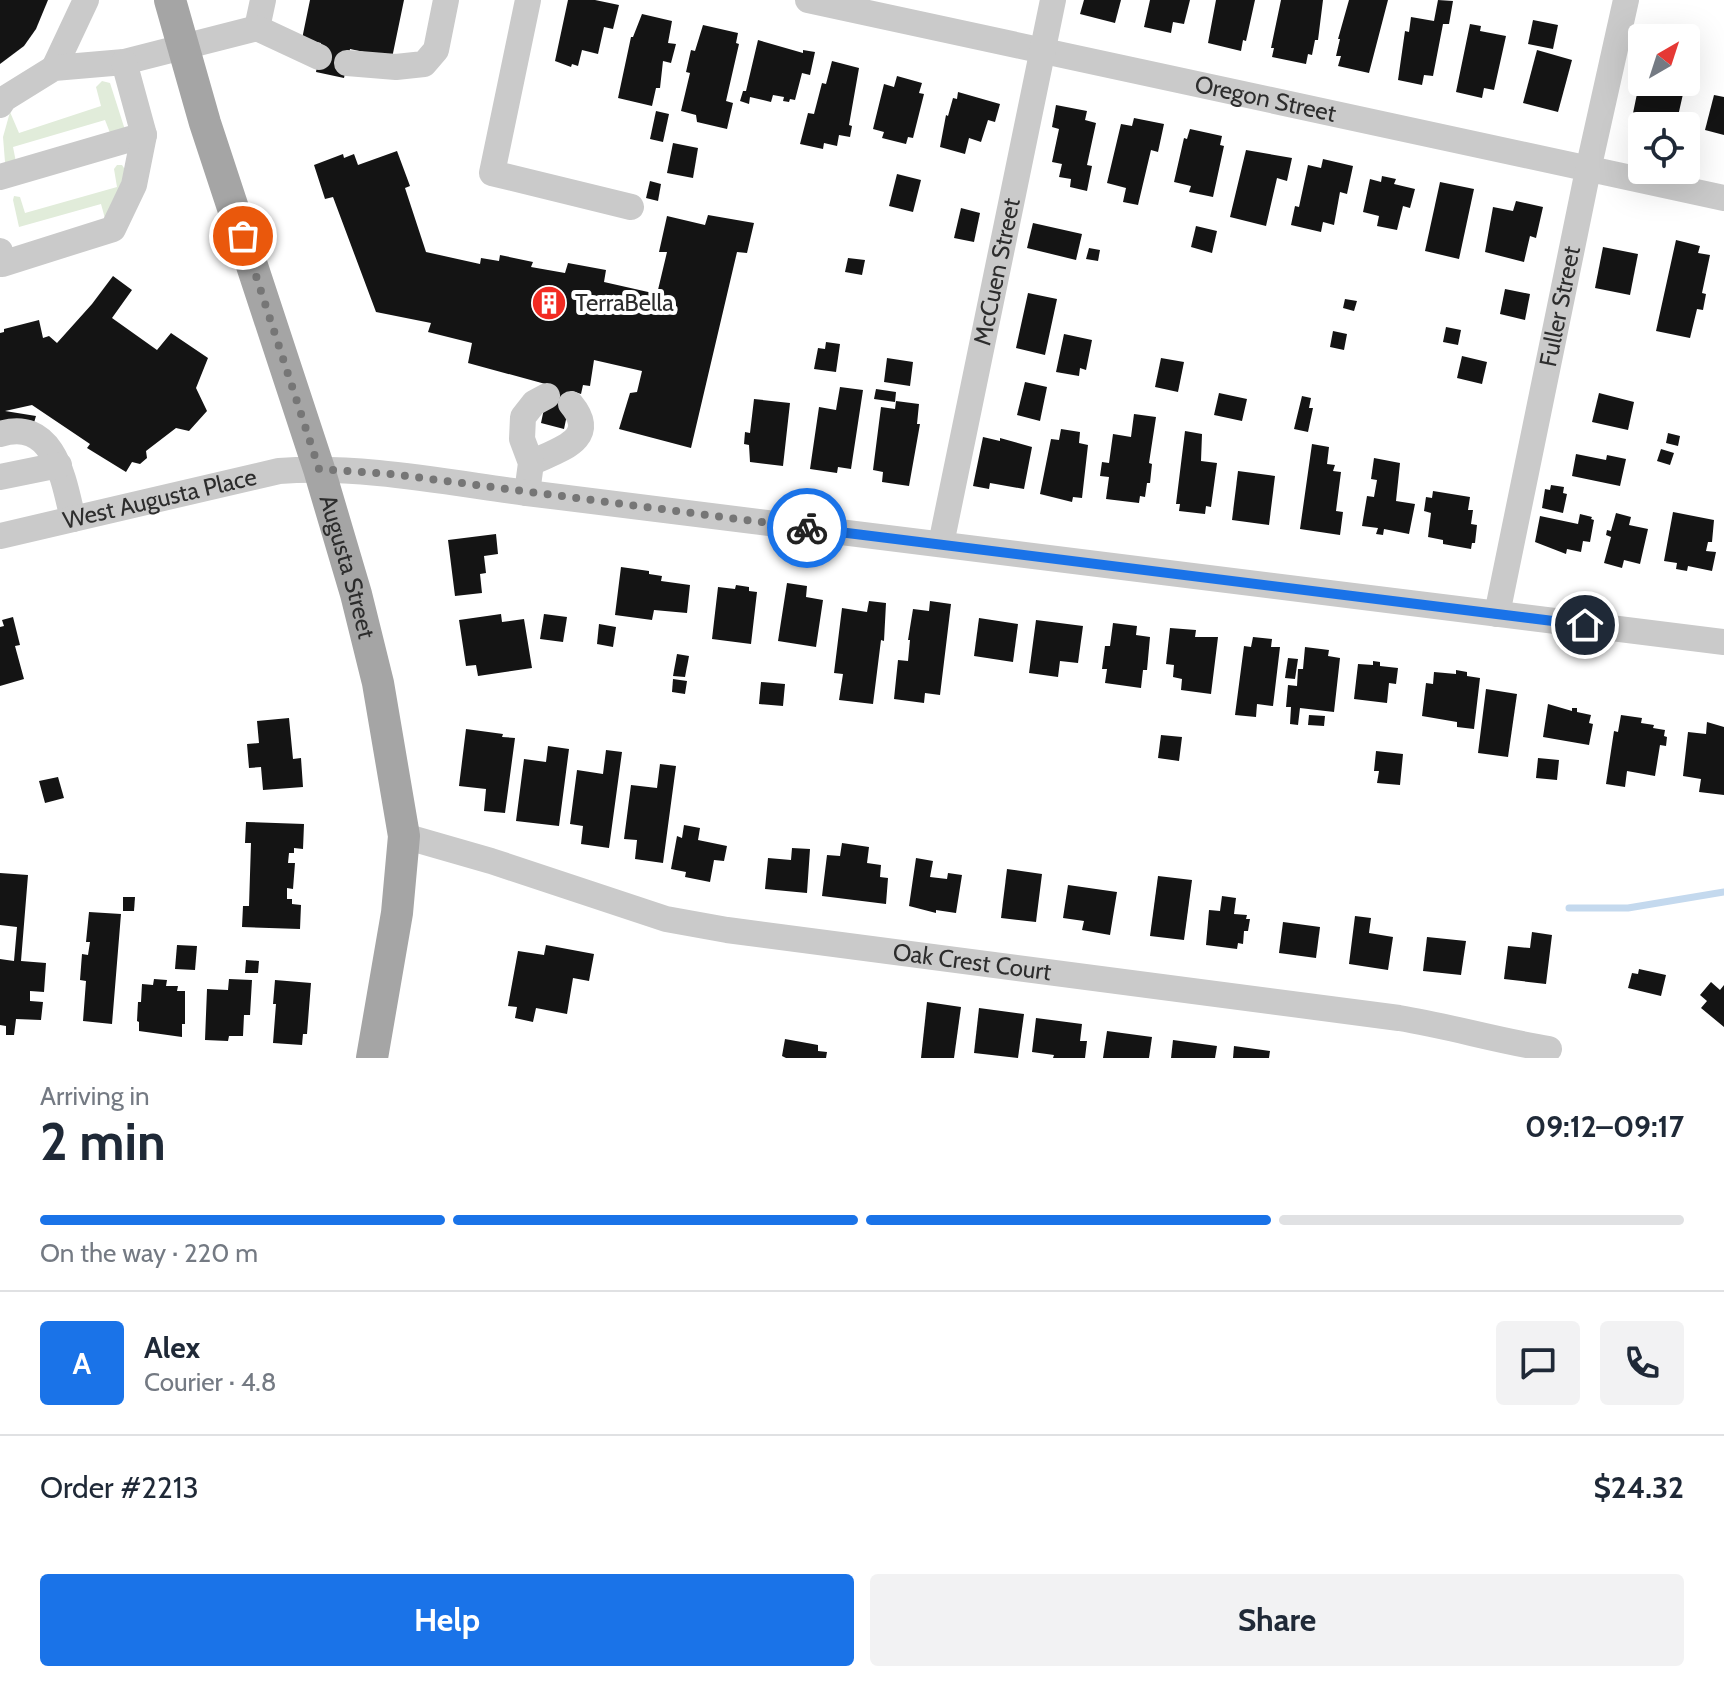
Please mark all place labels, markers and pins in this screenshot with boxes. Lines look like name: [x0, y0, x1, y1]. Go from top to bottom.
pin: [209, 202, 277, 270]
building icon: TerraBella: [530, 284, 568, 322]
place label: TerraBella: [575, 288, 674, 317]
pin: [1551, 591, 1619, 659]

